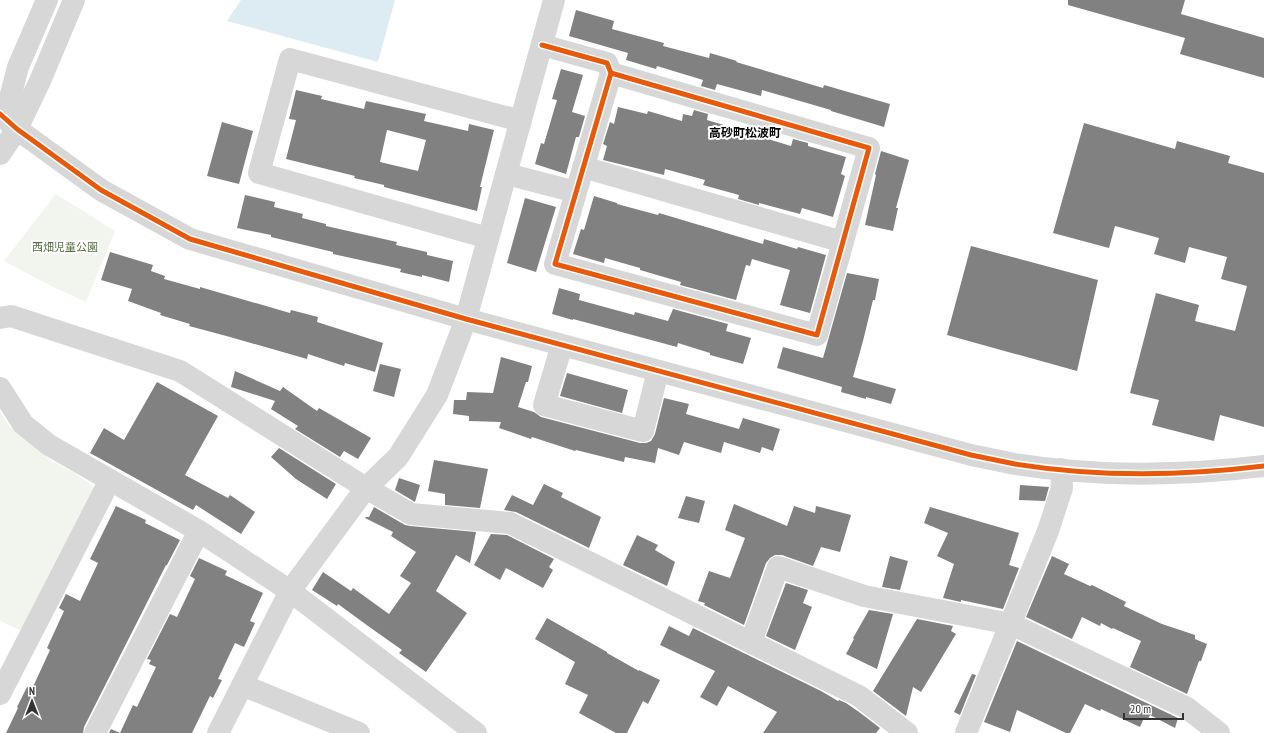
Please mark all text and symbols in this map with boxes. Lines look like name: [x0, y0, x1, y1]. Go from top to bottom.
district label: 高砂町松波町: [709, 125, 781, 140]
park label: 西畑児童公園: [32, 240, 98, 254]
north arrow: [12, 681, 52, 721]
text: N: [29, 684, 35, 698]
scale bar: [1124, 695, 1183, 721]
text: 20 m: [1130, 701, 1151, 716]

